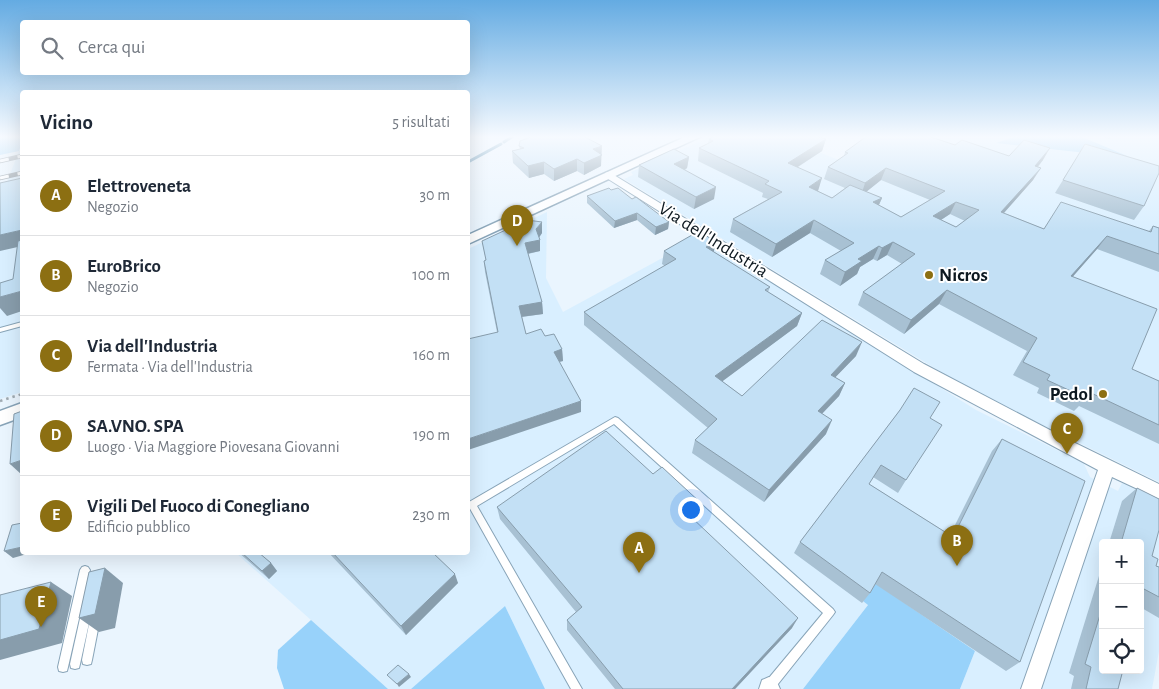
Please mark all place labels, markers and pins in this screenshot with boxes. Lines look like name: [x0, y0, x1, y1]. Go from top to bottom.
pin: D: [501, 205, 533, 246]
place label: Nicros: [939, 266, 988, 285]
marker: Nicros: [923, 269, 935, 281]
place label: Pedol: [1050, 385, 1093, 404]
marker: Pedol: [1097, 388, 1109, 400]
pin: C: [1051, 413, 1083, 454]
pin: B: [941, 525, 973, 566]
pin: A: [623, 532, 655, 573]
pin: E: [25, 586, 57, 627]

